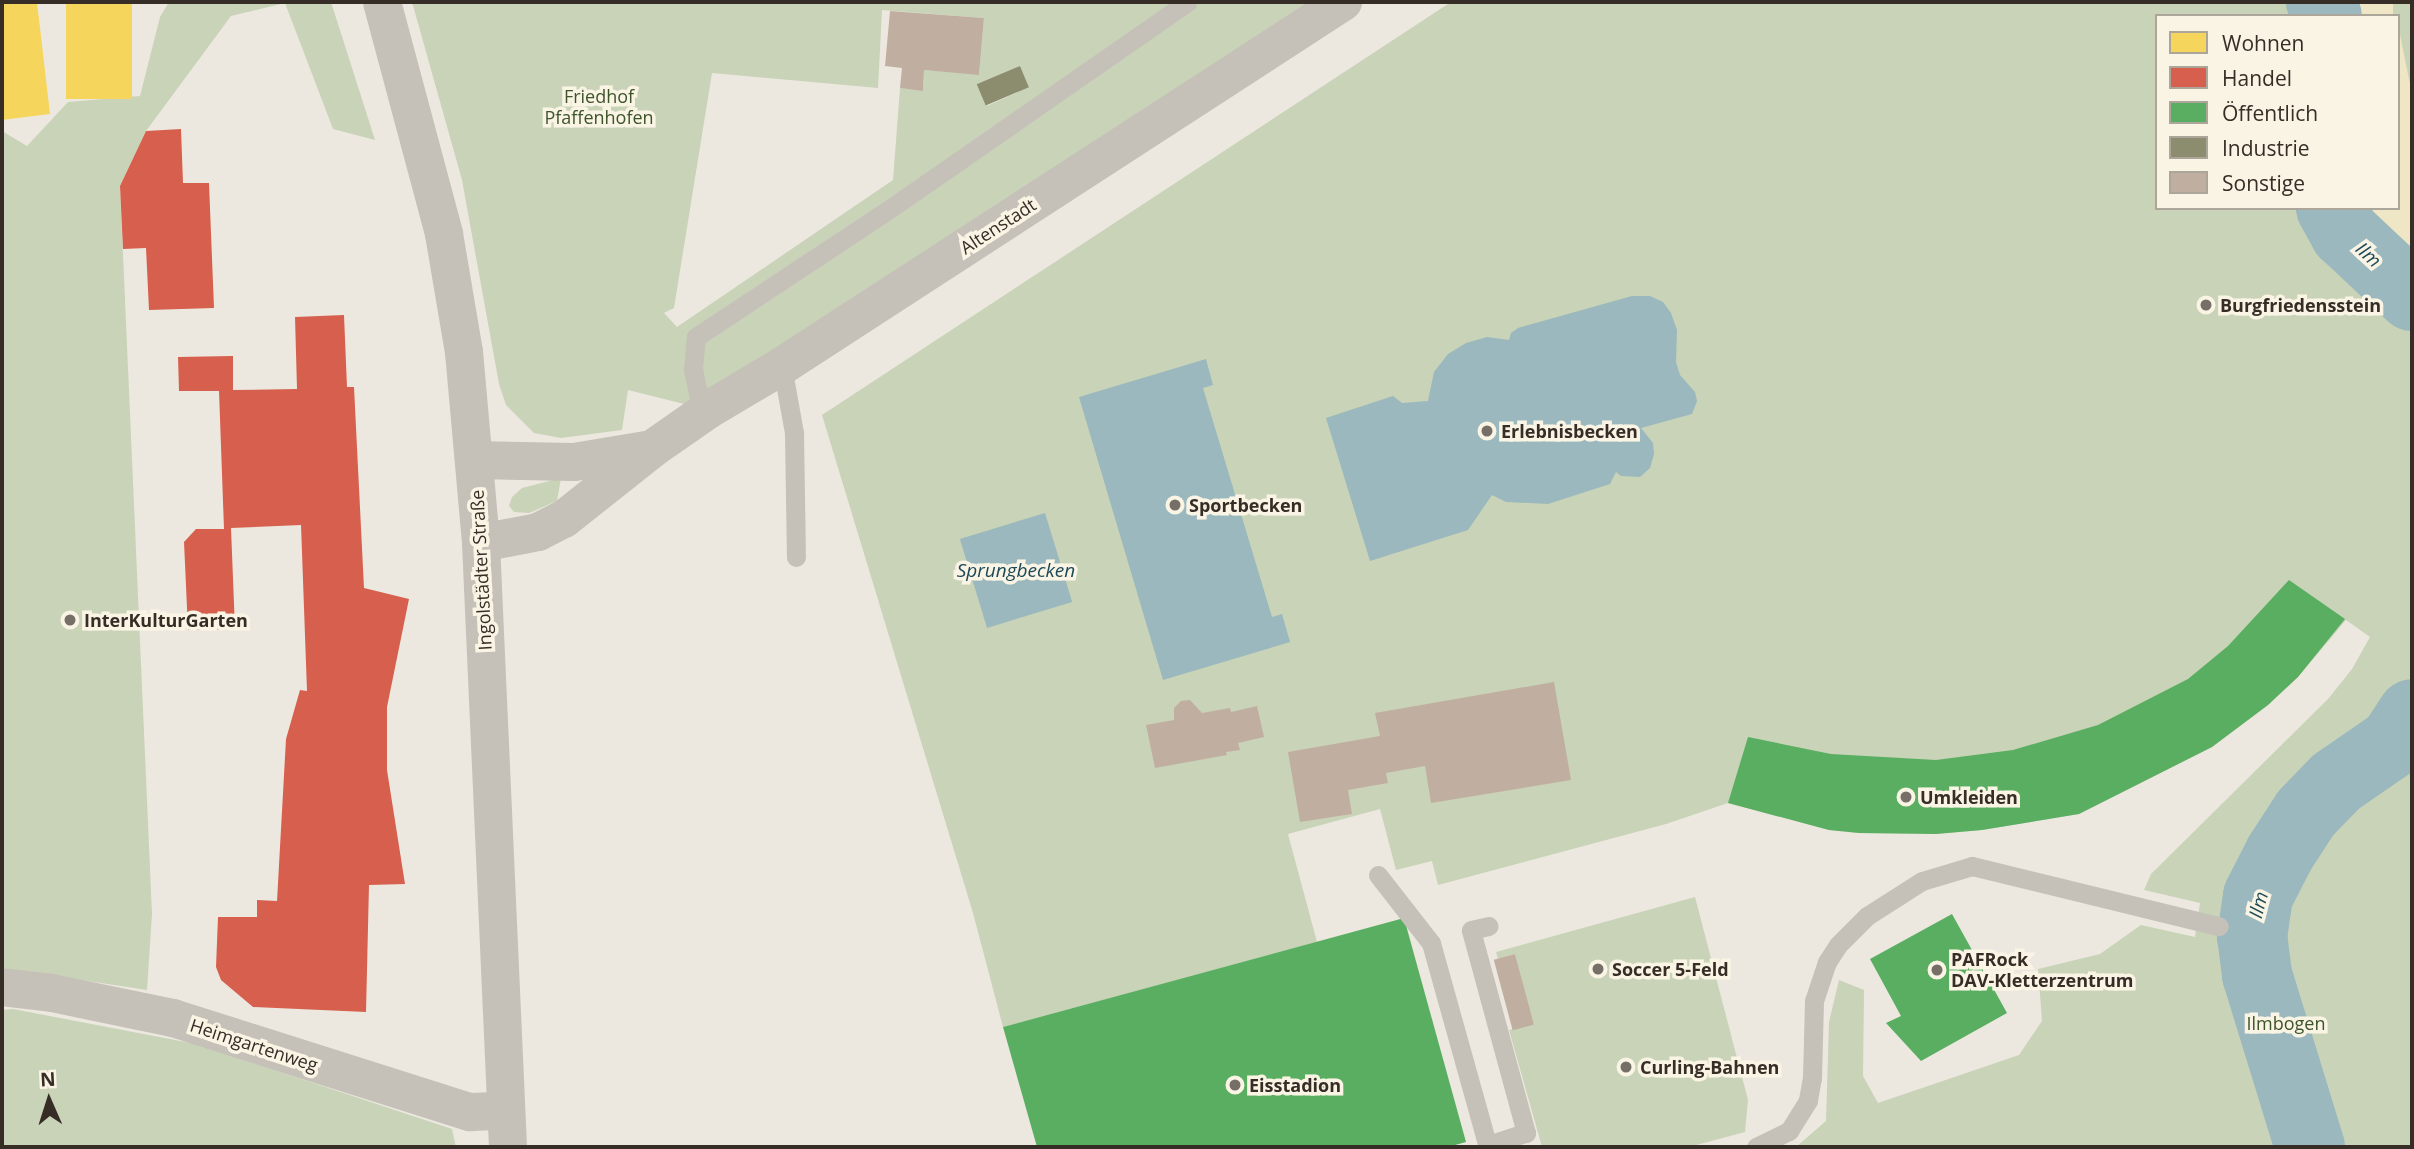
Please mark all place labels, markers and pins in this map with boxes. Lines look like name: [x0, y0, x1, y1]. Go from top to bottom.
place label: Burgfriedensstein: [2220, 294, 2381, 316]
marker: Burgfriedensstein: [2198, 297, 2214, 313]
place label: Erlebnisbecken: [1501, 420, 1638, 442]
marker: Erlebnisbecken: [1479, 423, 1495, 439]
place label: Sportbecken: [1189, 494, 1302, 516]
marker: Sportbecken: [1167, 497, 1183, 513]
place label: InterKulturGarten: [84, 609, 248, 631]
marker: InterKulturGarten: [62, 612, 78, 628]
place label: Umkleiden: [1920, 786, 2018, 808]
marker: Umkleiden: [1898, 789, 1914, 805]
place label: PAFRock DAV-Kletterzentrum: [1951, 949, 2133, 992]
place label: Soccer 5-Feld: [1612, 958, 1729, 980]
marker: Soccer 5-Feld: [1590, 961, 1606, 977]
marker: PAFRock DAV-Kletterzentrum: [1929, 962, 1945, 978]
place label: Curling-Bahnen: [1640, 1056, 1779, 1078]
marker: Curling-Bahnen: [1618, 1059, 1634, 1075]
place label: Eisstadion: [1249, 1074, 1341, 1096]
marker: Eisstadion: [1227, 1077, 1243, 1093]

